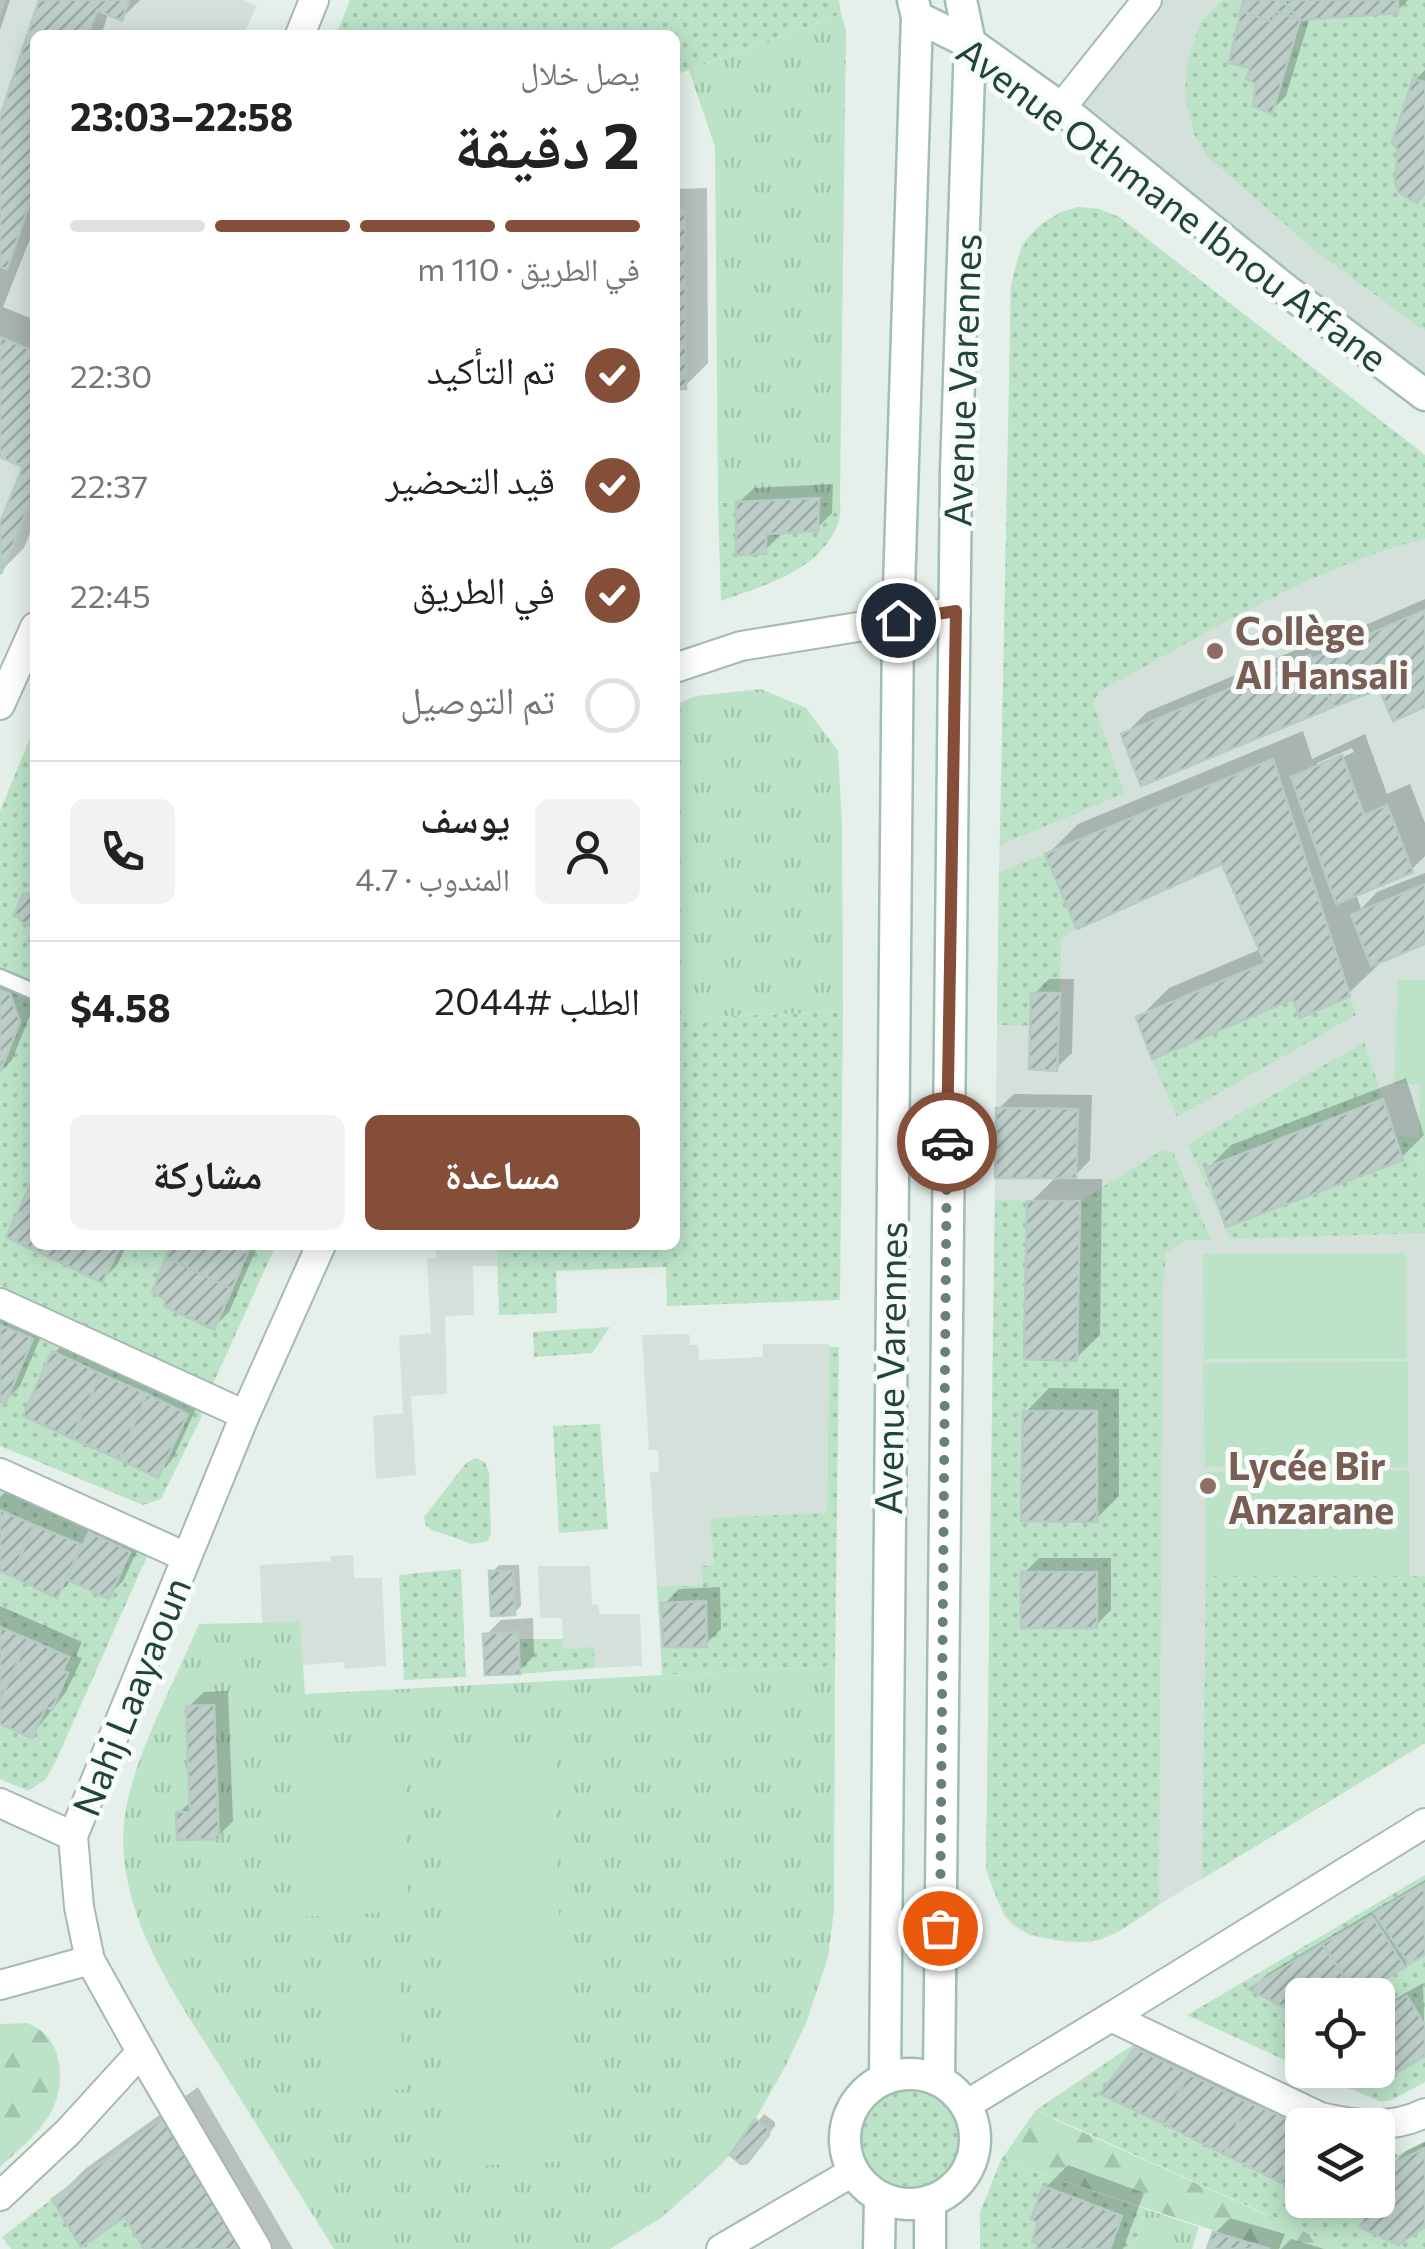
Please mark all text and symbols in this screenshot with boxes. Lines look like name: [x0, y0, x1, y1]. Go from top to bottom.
street label: Avenue Othmane Ibnou Affane: [949, 26, 1397, 380]
text: يصل خلال: [520, 52, 640, 92]
text: 22:58–23:03: [70, 92, 293, 139]
text: 2 دقيقة: [454, 103, 640, 182]
street label: Avenue Varennes: [932, 233, 990, 527]
text: في الطريق · 110 m: [417, 248, 640, 288]
text: تم التأكيد: [427, 345, 555, 392]
icon: check: [585, 348, 640, 403]
text: 22:30: [70, 355, 152, 395]
text: قيد التحضير: [385, 455, 555, 502]
icon: check: [585, 458, 640, 513]
text: 22:37: [70, 465, 148, 505]
text: في الطريق: [412, 565, 555, 612]
icon: check: [585, 568, 640, 623]
text: 22:45: [70, 575, 151, 615]
pin: [856, 578, 941, 663]
icon: home: [871, 593, 926, 648]
place label: Collège Al Hansali: [1235, 606, 1409, 697]
marker: Collège Al Hansali: [1204, 640, 1226, 662]
text: تم التوصيل: [400, 675, 555, 722]
text: يوسف: [420, 794, 510, 841]
button: phone: [70, 799, 175, 904]
button: person: [535, 799, 640, 904]
text: المندوب · 4.7: [355, 858, 510, 898]
text: الطلب #2044: [434, 976, 640, 1023]
text: $4.58: [70, 983, 171, 1030]
courier: [897, 1092, 997, 1192]
button: مشاركة: [70, 1115, 345, 1230]
button: مساعدة: [365, 1115, 640, 1230]
icon: car: [920, 1115, 975, 1170]
street label: Avenue Varennes: [863, 1221, 915, 1515]
place label: Lycée Bir Anzarane: [1228, 1441, 1394, 1532]
marker: Lycée Bir Anzarane: [1197, 1475, 1219, 1497]
street label: Nahj Laayaoun: [61, 1570, 199, 1822]
pin: [898, 1886, 983, 1971]
icon: bag: [913, 1901, 968, 1956]
map controls: [1285, 1978, 1395, 2218]
button: locate: [1285, 1978, 1395, 2088]
button: layers: [1285, 2108, 1395, 2218]

